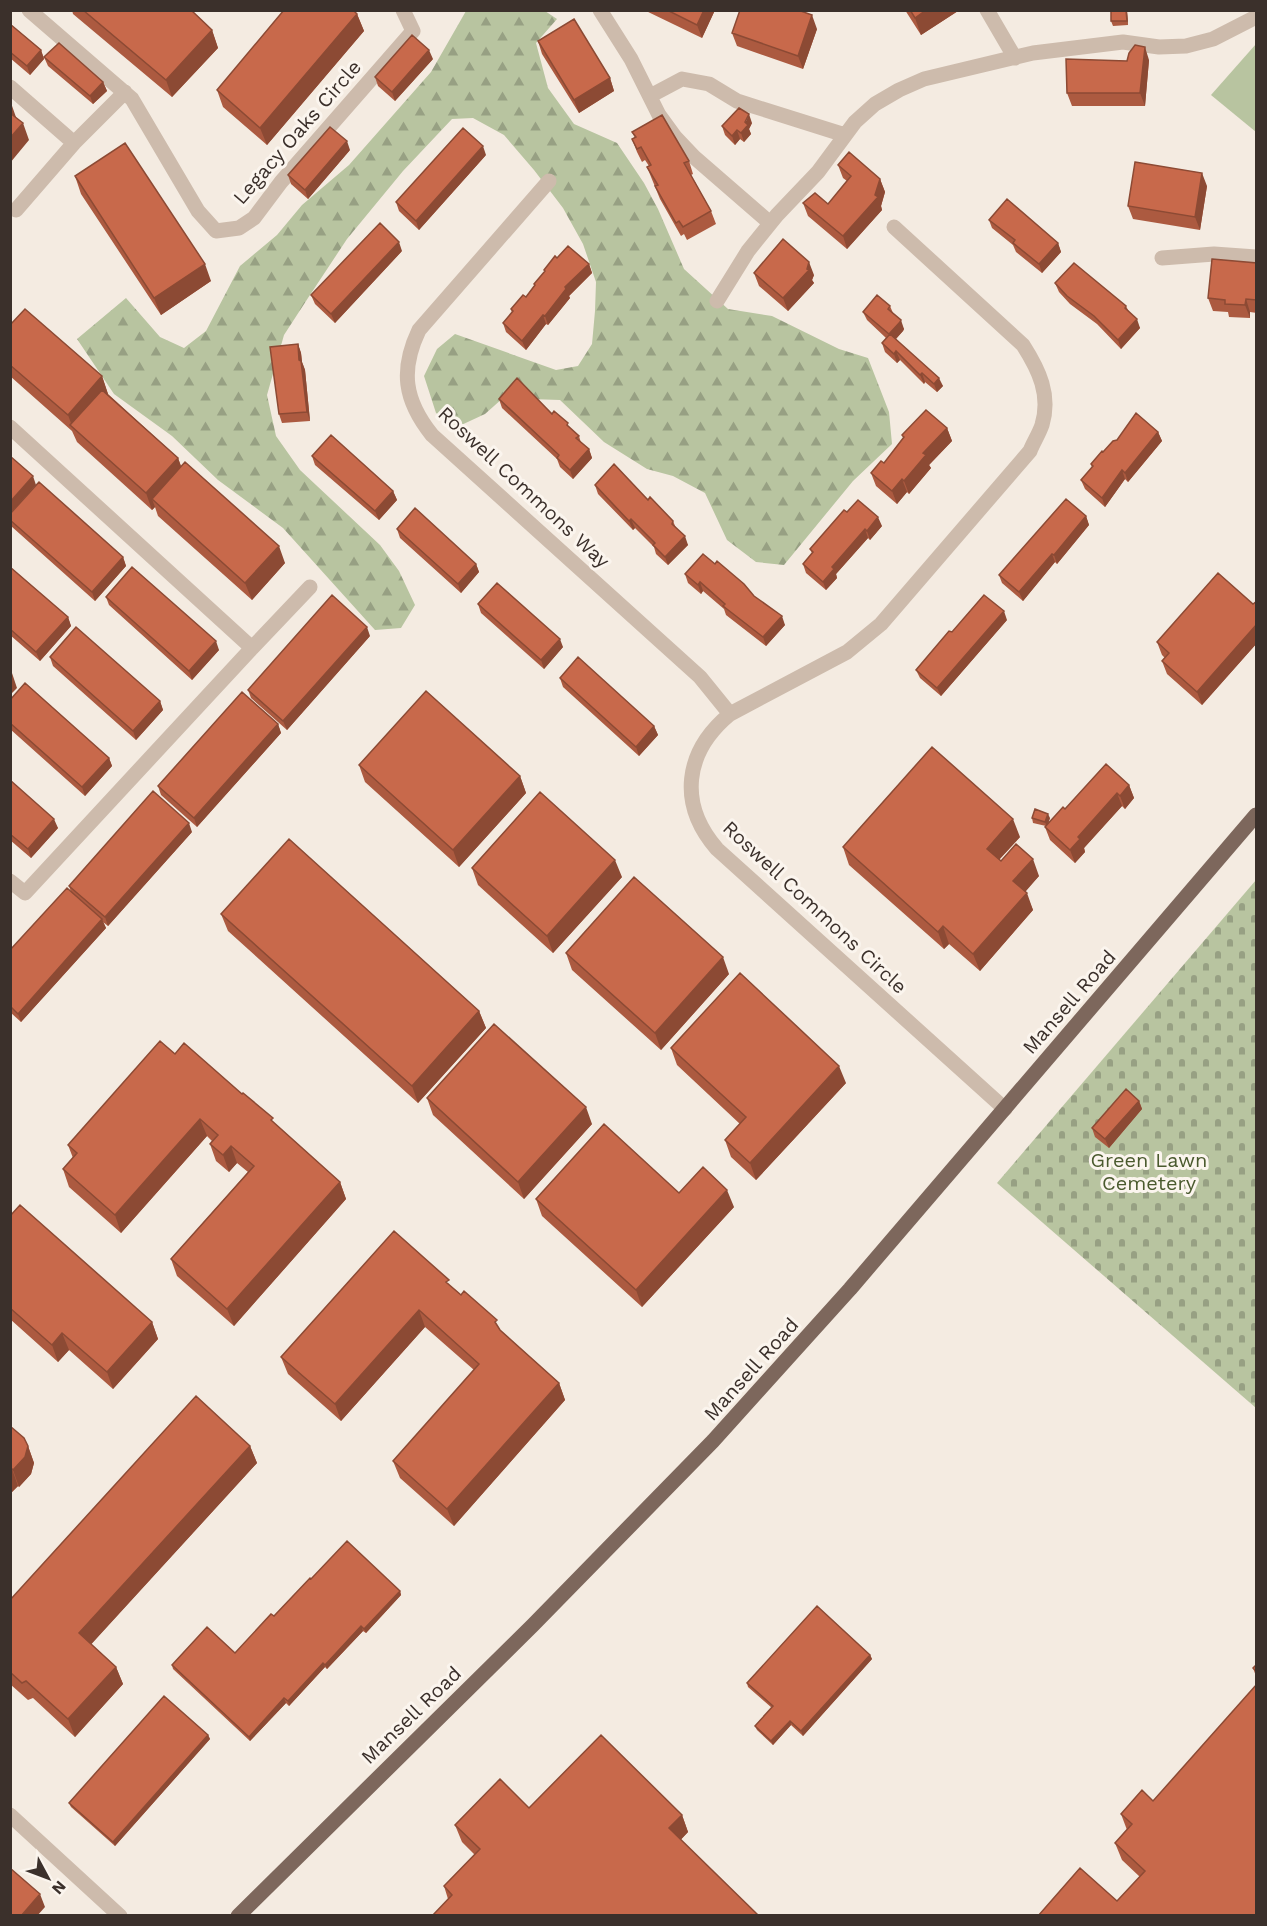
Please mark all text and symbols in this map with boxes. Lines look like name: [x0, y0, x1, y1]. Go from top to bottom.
street label: Legacy Oaks Circle: [228, 55, 366, 209]
street label: Roswell Commons Way: [433, 401, 615, 573]
street label: Roswell Commons Circle: [718, 816, 912, 998]
street label: Mansell Road: [1017, 945, 1121, 1059]
park label: Green Lawn Cemetery: [1091, 1148, 1207, 1195]
street label: Mansell Road: [699, 1313, 803, 1425]
street label: Mansell Road: [356, 1661, 466, 1769]
north arrow: [18, 1848, 78, 1908]
text: N: [48, 1877, 70, 1898]

